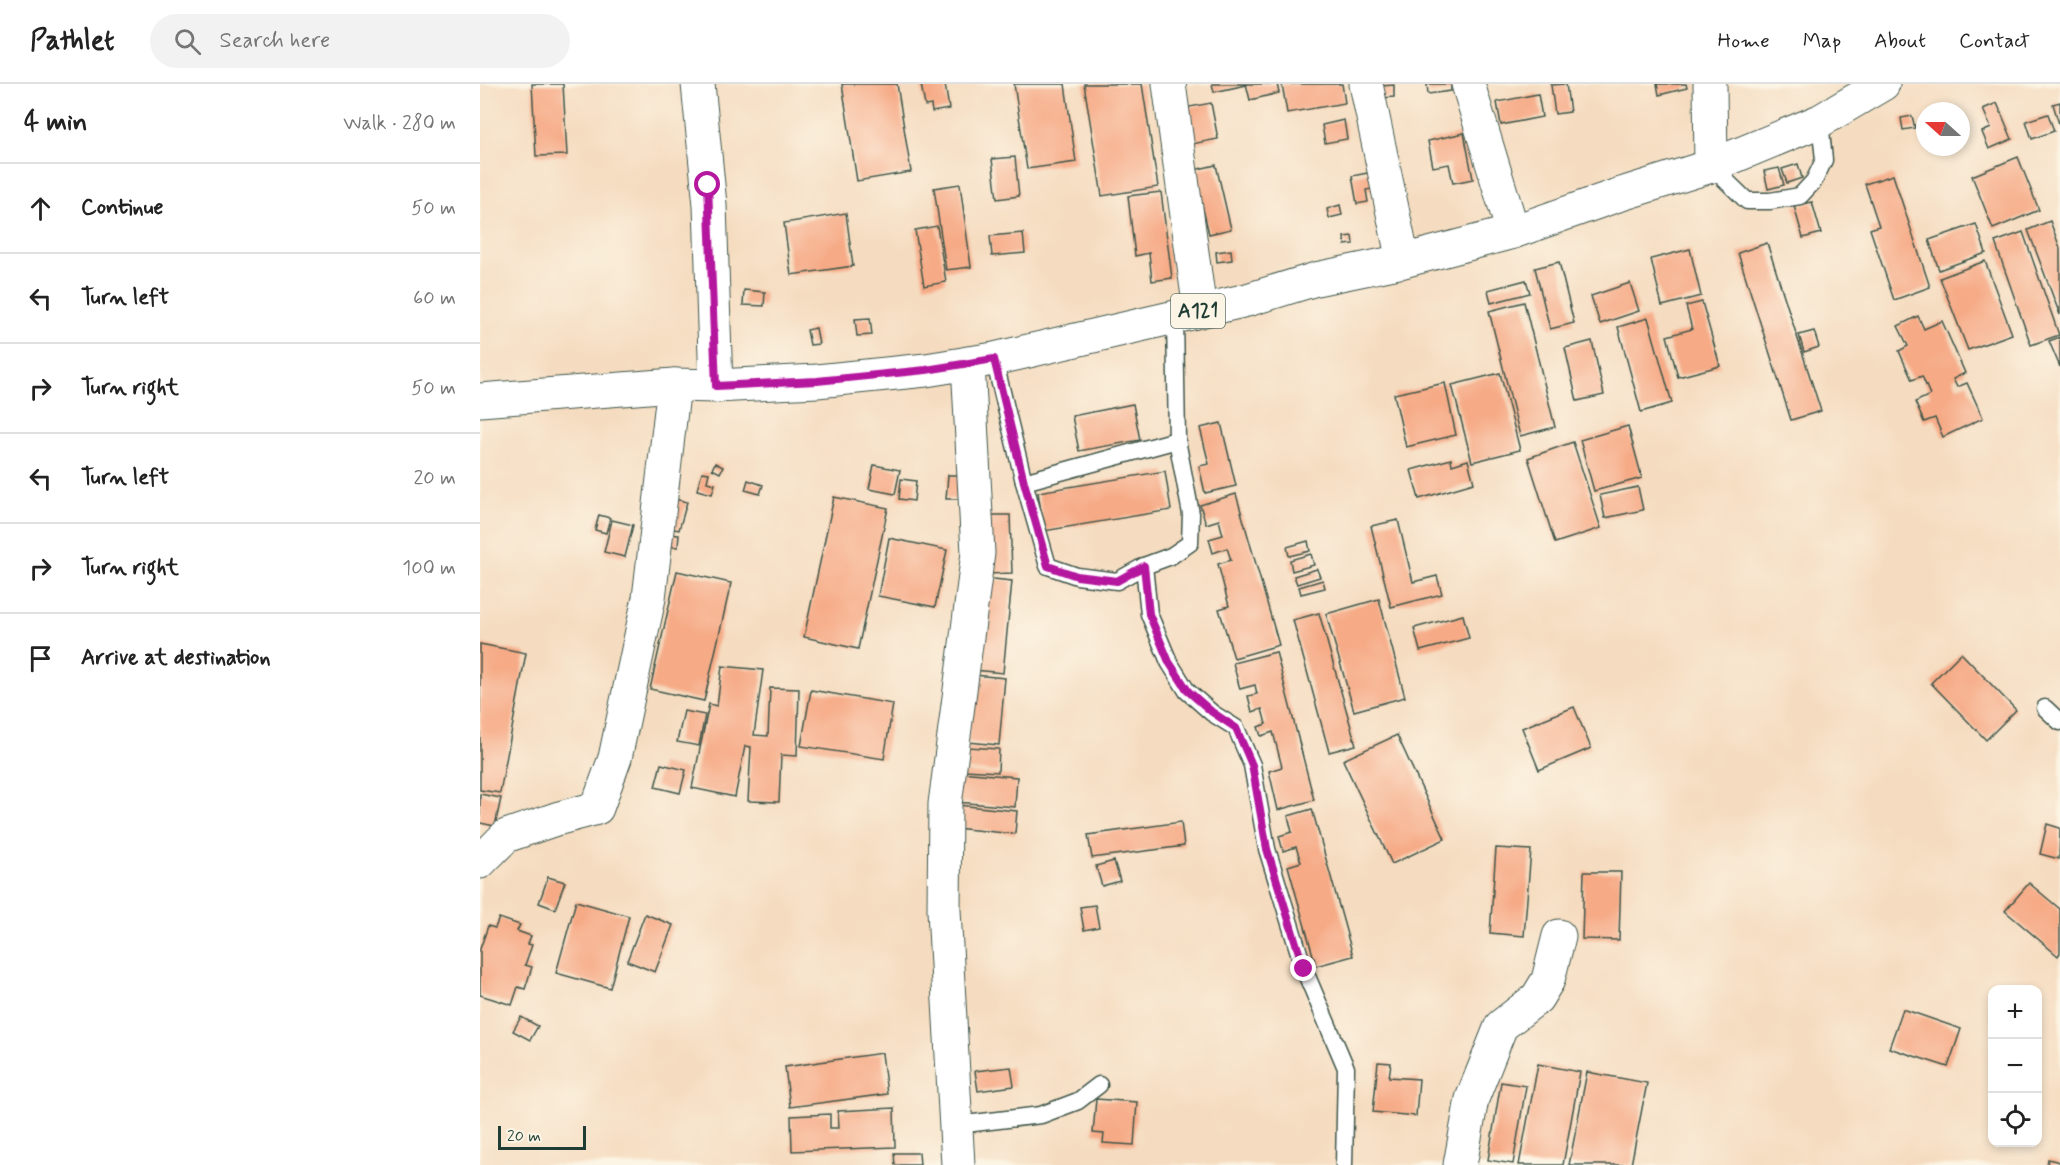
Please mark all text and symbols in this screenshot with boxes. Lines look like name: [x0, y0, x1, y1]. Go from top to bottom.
search box: [150, 14, 570, 68]
text: Pathlet: [30, 23, 114, 60]
icon: search: [171, 25, 204, 58]
text: Search here: [219, 27, 330, 55]
text: Home: [1718, 27, 1770, 55]
text: Map: [1803, 27, 1841, 55]
text: About: [1874, 27, 1926, 55]
text: Contact: [1959, 27, 2030, 55]
north arrow: [1916, 102, 1970, 156]
text: 4 min: [24, 106, 87, 140]
text: Walk · 280 m: [343, 110, 456, 137]
route start: [694, 171, 720, 197]
icon: ahead: [24, 192, 57, 225]
text: Continue: [81, 194, 163, 222]
text: 50 m: [411, 195, 456, 222]
icon: left: [24, 282, 57, 315]
text: Turn left: [81, 284, 169, 312]
text: 60 m: [413, 285, 456, 312]
road number: A121: [1171, 294, 1225, 328]
icon: right: [24, 372, 57, 405]
text: Turn right: [81, 374, 179, 402]
text: 50 m: [411, 375, 456, 402]
icon: left: [24, 462, 57, 495]
text: Turn left: [81, 464, 169, 492]
text: 20 m: [413, 465, 456, 492]
icon: right: [24, 552, 57, 585]
text: Turn right: [81, 554, 179, 582]
text: 100 m: [402, 555, 456, 582]
icon: arrive: [24, 642, 57, 675]
text: Arrive at destination: [81, 644, 271, 672]
route end: [1290, 955, 1316, 981]
map controls: [1988, 985, 2042, 1147]
button: +: [1988, 985, 2042, 1039]
button: −: [1988, 1039, 2042, 1093]
button: locate: [1988, 1093, 2042, 1147]
scale bar: [498, 1123, 586, 1150]
text: 20 m: [507, 1126, 541, 1147]

